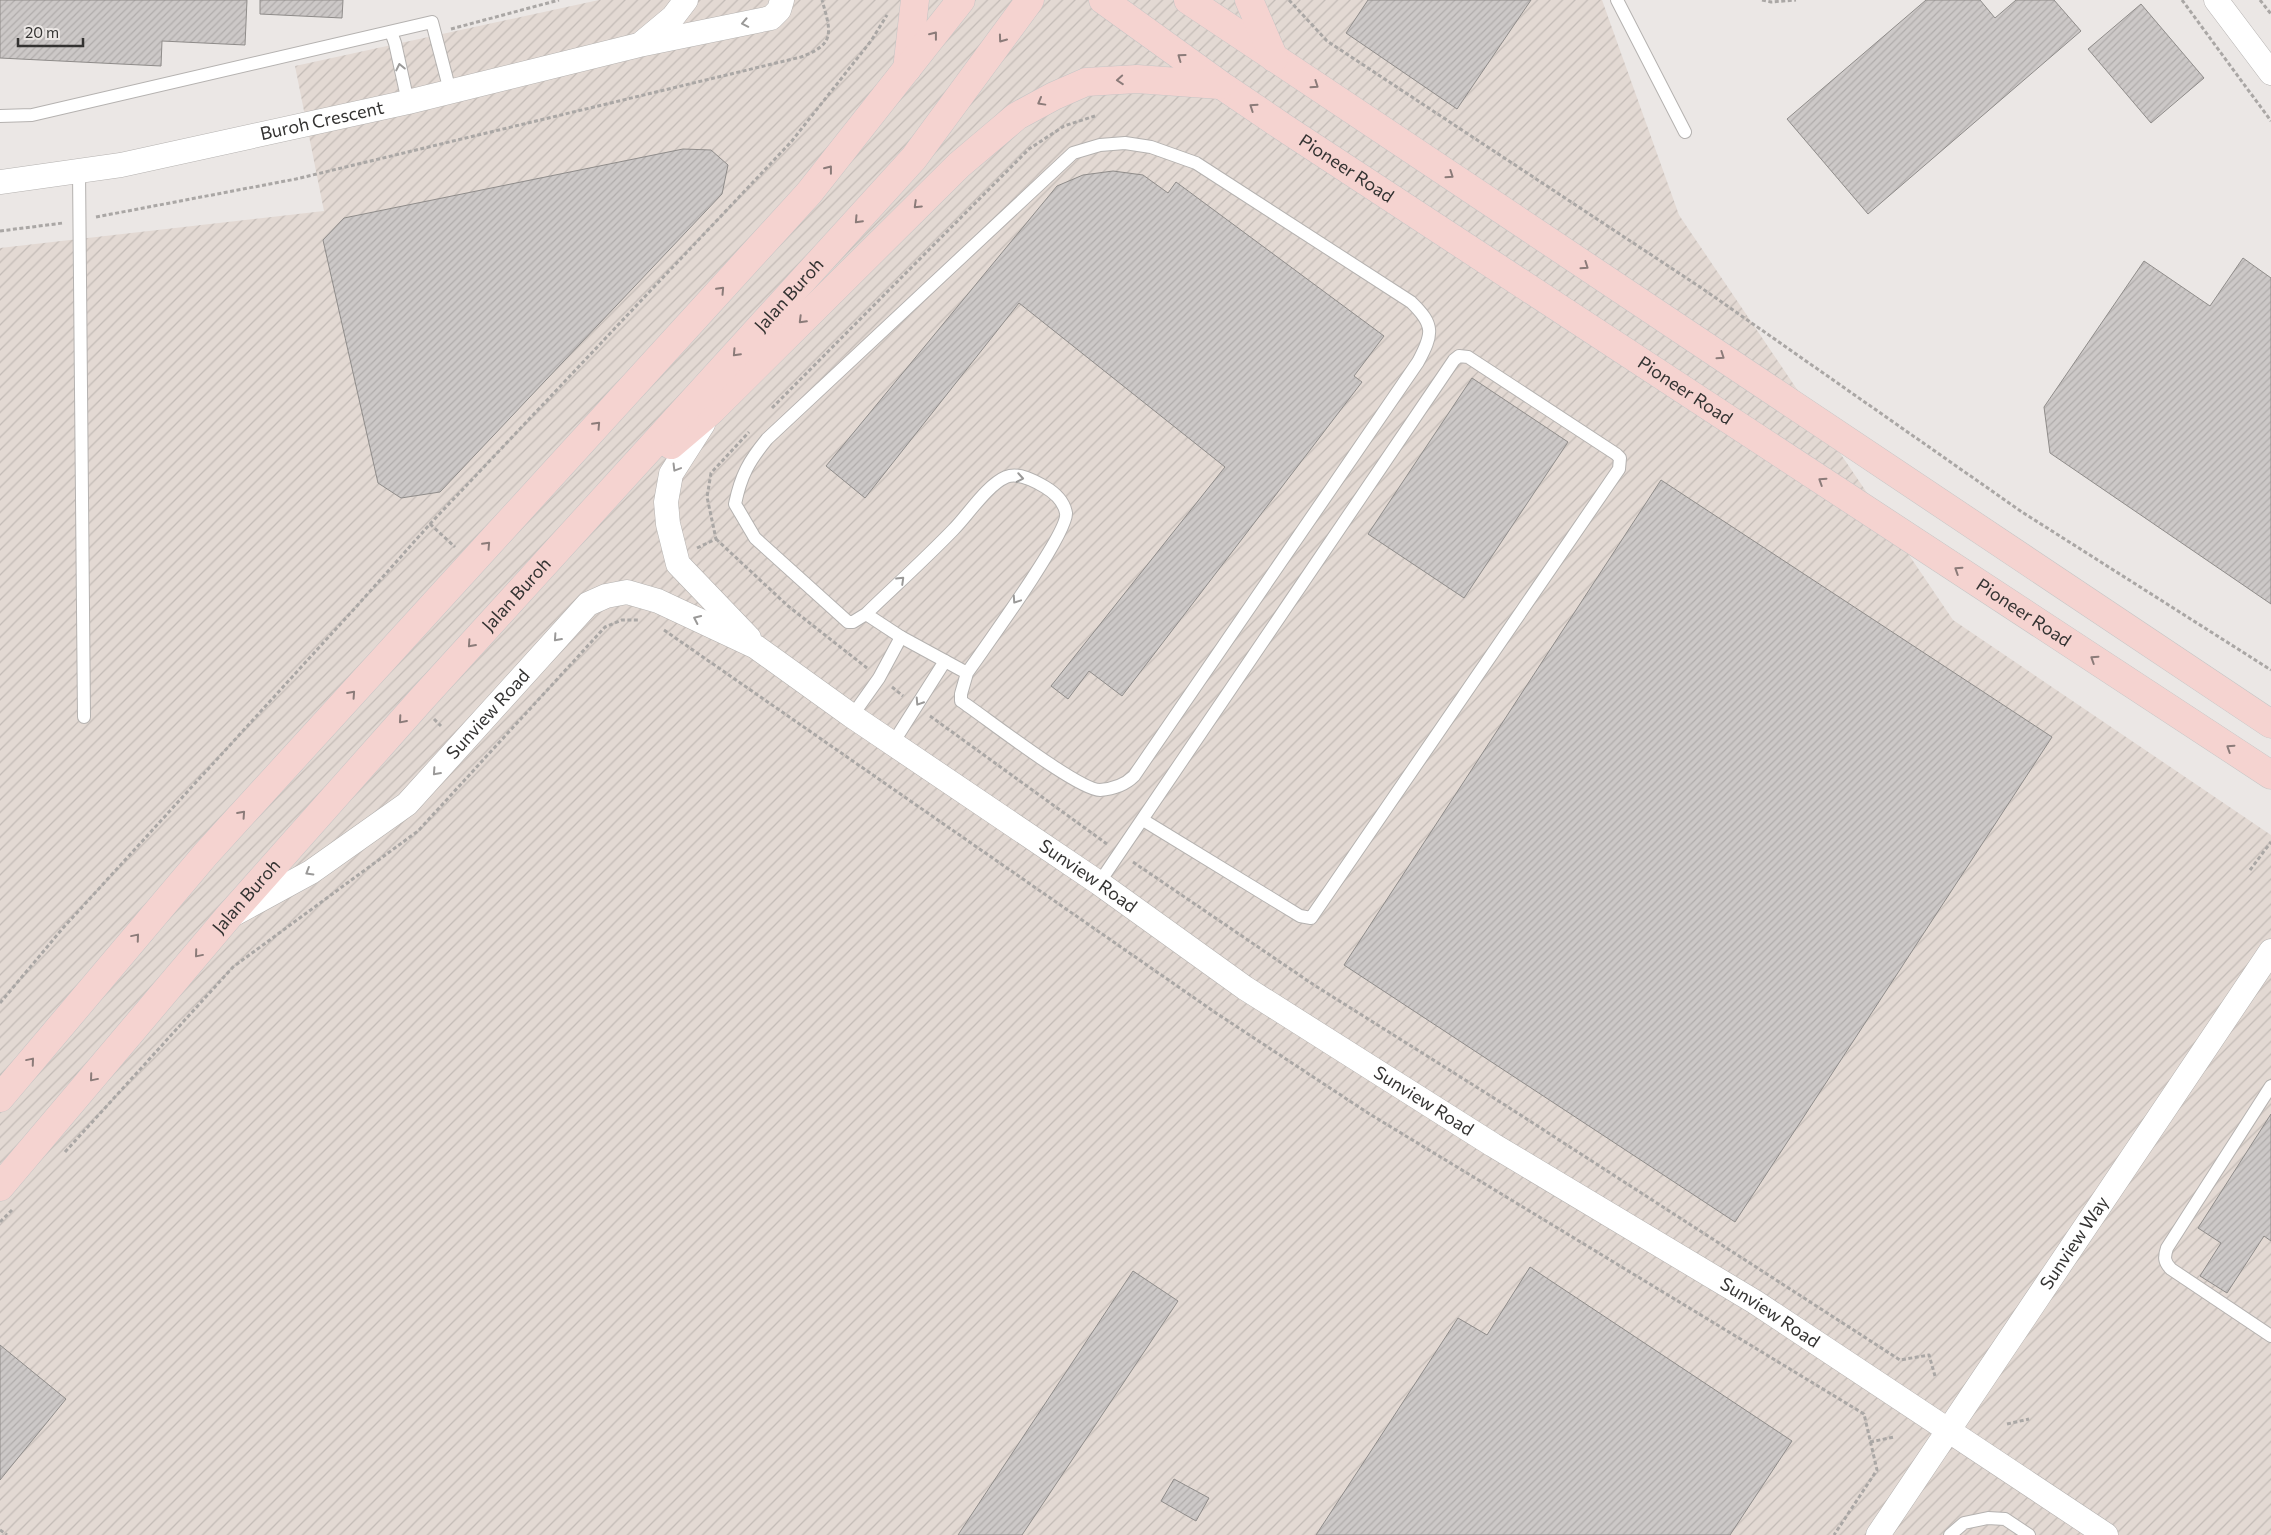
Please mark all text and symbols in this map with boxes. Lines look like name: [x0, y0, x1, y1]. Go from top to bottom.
scale bar: [18, 15, 82, 47]
one-way arrow: [740, 18, 749, 28]
text: 20 m: [25, 23, 59, 41]
one-way arrow: [928, 31, 937, 40]
one-way arrow: [999, 34, 1008, 43]
one-way arrow: [1177, 54, 1187, 63]
one-way arrow: [395, 62, 406, 71]
one-way arrow: [1116, 75, 1124, 86]
one-way arrow: [1309, 79, 1319, 88]
street label: Buroh Crescent: [258, 96, 386, 144]
one-way arrow: [1038, 96, 1047, 106]
one-way arrow: [1250, 104, 1259, 113]
street label: Pioneer Road: [1295, 129, 1398, 207]
one-way arrow: [823, 166, 831, 175]
one-way arrow: [1445, 169, 1454, 179]
one-way arrow: [913, 200, 922, 209]
one-way arrow: [854, 215, 863, 224]
street label: Jalan Buroh: [749, 253, 828, 336]
one-way arrow: [1580, 259, 1589, 269]
one-way arrow: [715, 287, 724, 296]
one-way arrow: [798, 315, 807, 324]
one-way arrow: [733, 347, 742, 356]
one-way arrow: [1715, 350, 1724, 359]
street label: Pioneer Road: [1634, 351, 1737, 429]
one-way arrow: [591, 422, 600, 431]
one-way arrow: [672, 462, 682, 471]
one-way arrow: [1016, 472, 1025, 482]
one-way arrow: [1818, 478, 1828, 487]
one-way arrow: [481, 541, 490, 550]
street label: Jalan Buroh: [477, 553, 555, 636]
one-way arrow: [1955, 567, 1964, 576]
street label: Pioneer Road: [1973, 573, 2076, 651]
one-way arrow: [895, 577, 904, 586]
one-way arrow: [1013, 594, 1022, 604]
one-way arrow: [693, 615, 702, 625]
one-way arrow: [554, 633, 563, 642]
one-way arrow: [468, 638, 477, 647]
one-way arrow: [2091, 656, 2100, 665]
street label: Sunview Road: [441, 664, 534, 763]
one-way arrow: [346, 690, 355, 699]
one-way arrow: [916, 697, 925, 706]
one-way arrow: [399, 715, 408, 724]
one-way arrow: [2227, 745, 2236, 754]
one-way arrow: [433, 767, 442, 776]
one-way arrow: [237, 810, 246, 819]
street label: Sunview Road: [1036, 834, 1142, 917]
street label: Jalan Buroh: [207, 854, 284, 938]
one-way arrow: [306, 866, 315, 876]
one-way arrow: [130, 933, 139, 942]
one-way arrow: [194, 948, 203, 957]
one-way arrow: [26, 1058, 34, 1067]
street label: Sunview Road: [1370, 1060, 1478, 1140]
one-way arrow: [89, 1072, 98, 1081]
street label: Sunview Way: [2034, 1192, 2113, 1293]
street label: Sunview Road: [1717, 1272, 1824, 1352]

